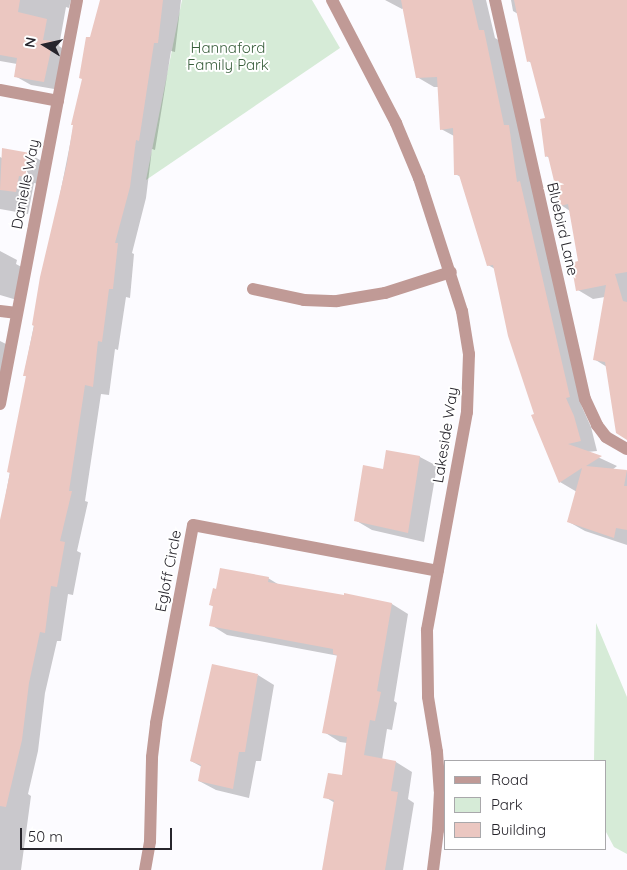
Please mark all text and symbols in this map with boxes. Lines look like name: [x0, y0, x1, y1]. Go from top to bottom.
north arrow: [20, 20, 70, 70]
text: N: [20, 36, 40, 49]
park label: Hannaford Family Park: [187, 38, 269, 73]
street label: Danielle Way: [7, 137, 43, 231]
street label: Bluebird Lane: [544, 181, 582, 277]
street label: Lakeside Way: [429, 386, 461, 484]
street label: Egloff Circle: [151, 529, 185, 613]
legend: [444, 760, 607, 850]
text: Road: [491, 770, 528, 789]
text: Park: [491, 795, 523, 814]
scale bar: [22, 818, 175, 850]
text: Building: [491, 820, 546, 839]
text: 50 m: [28, 827, 63, 846]

